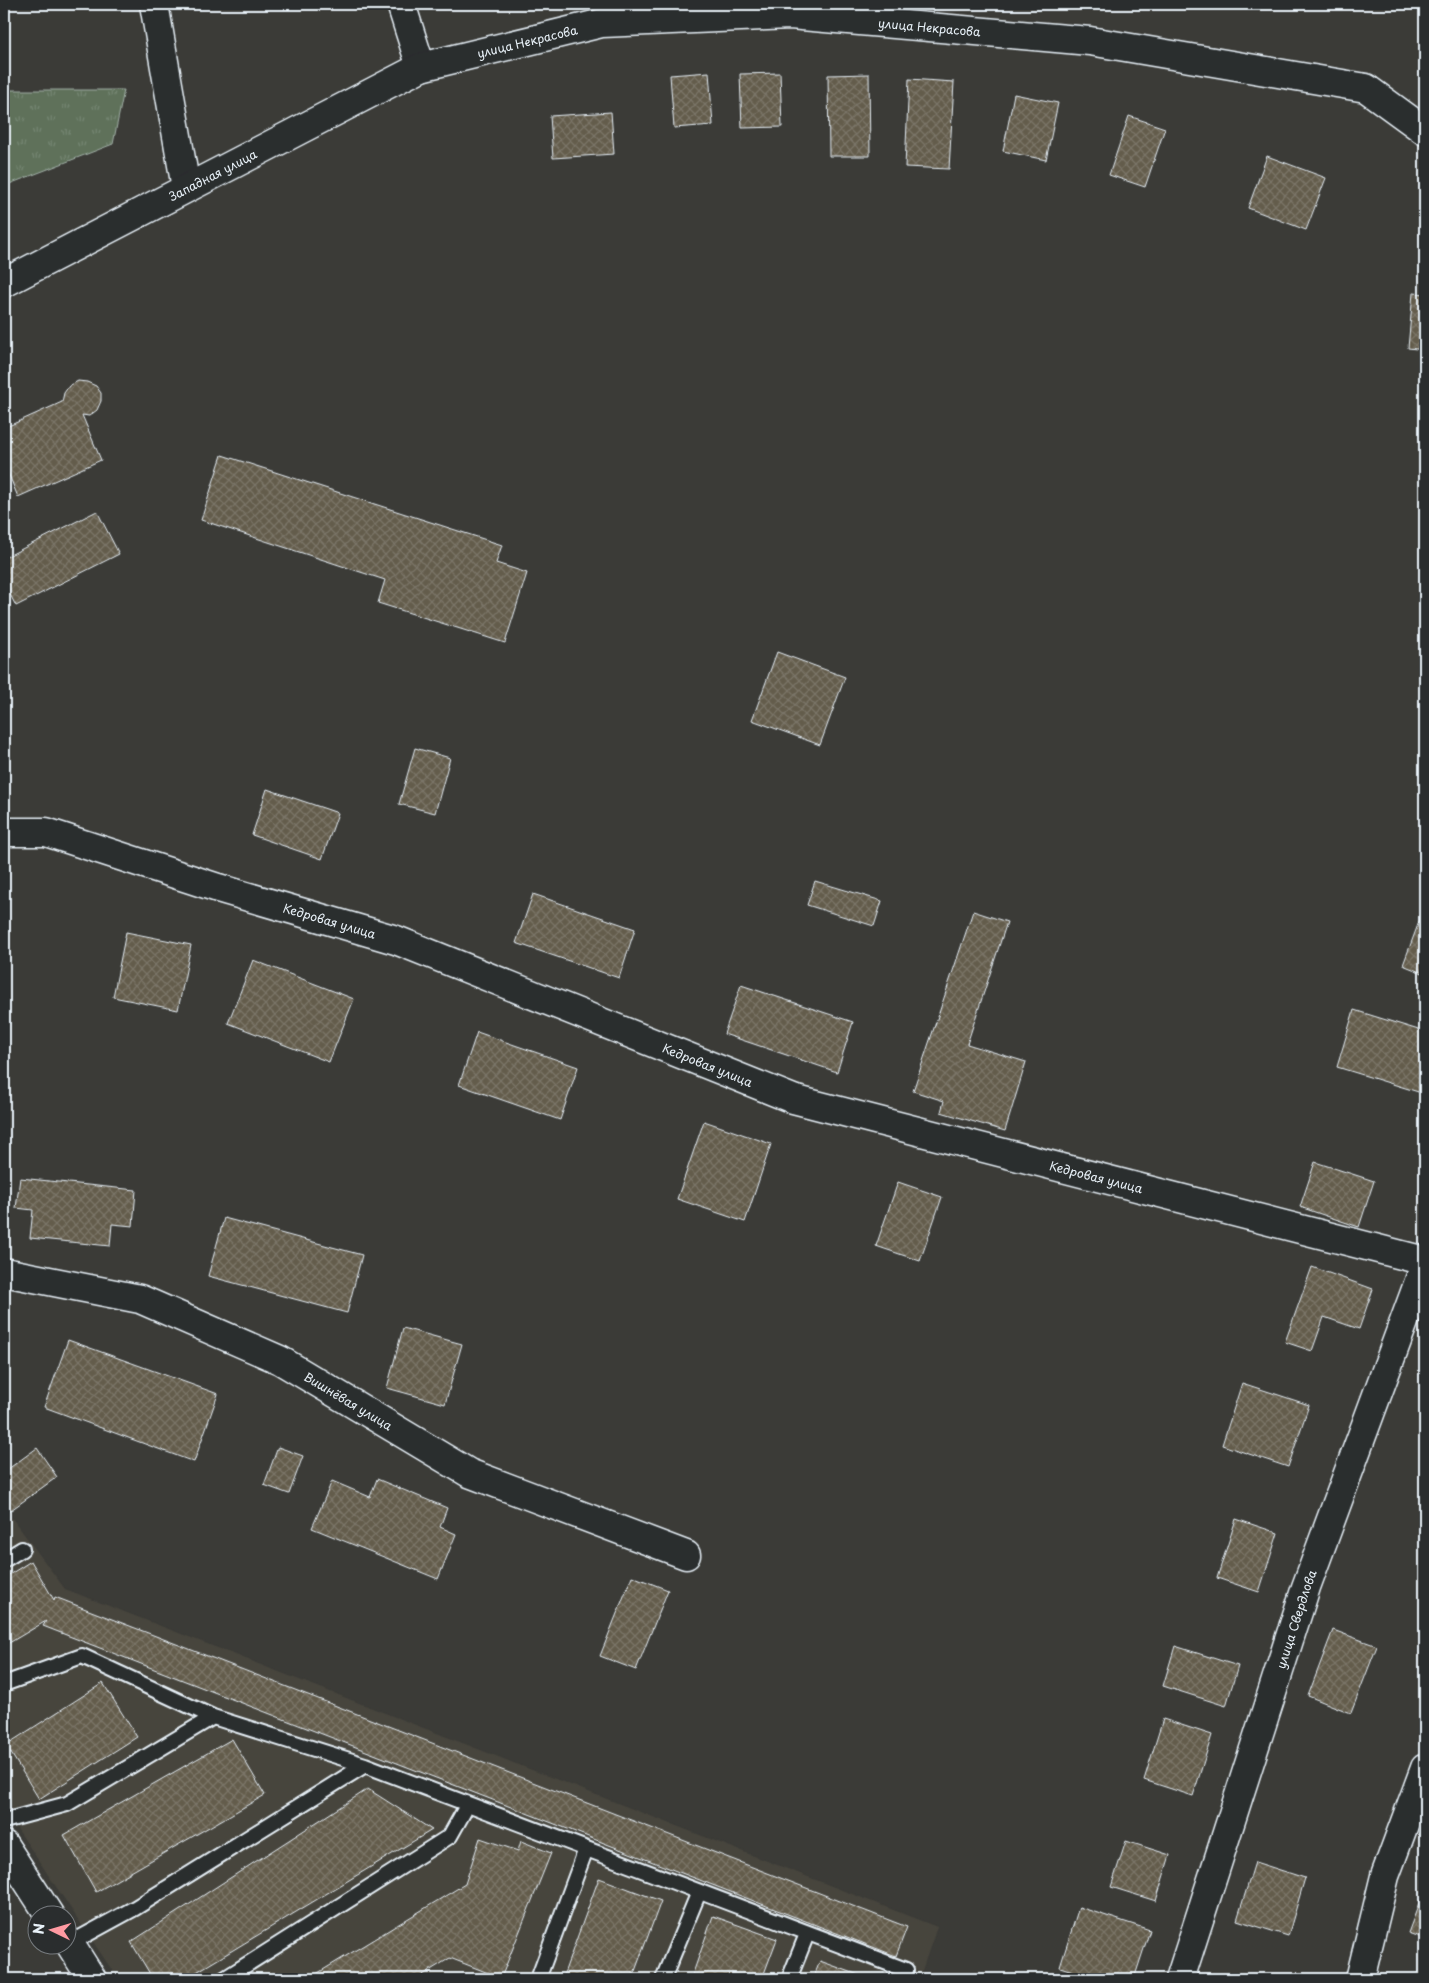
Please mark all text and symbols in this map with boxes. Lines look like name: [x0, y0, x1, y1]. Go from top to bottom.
street label: улица Некрасова: [877, 14, 982, 41]
street label: улица Некрасова: [475, 20, 580, 62]
street label: Западная улица: [166, 144, 260, 205]
street label: Кедровая улица: [281, 898, 378, 943]
street label: Кедровая улица: [660, 1039, 756, 1091]
street label: Кедровая улица: [1048, 1156, 1145, 1197]
street label: Вишнёвая улица: [301, 1367, 396, 1434]
street label: улица Свердлова: [1271, 1567, 1321, 1671]
north arrow: [28, 1906, 78, 1956]
text: N: [28, 1922, 49, 1935]

